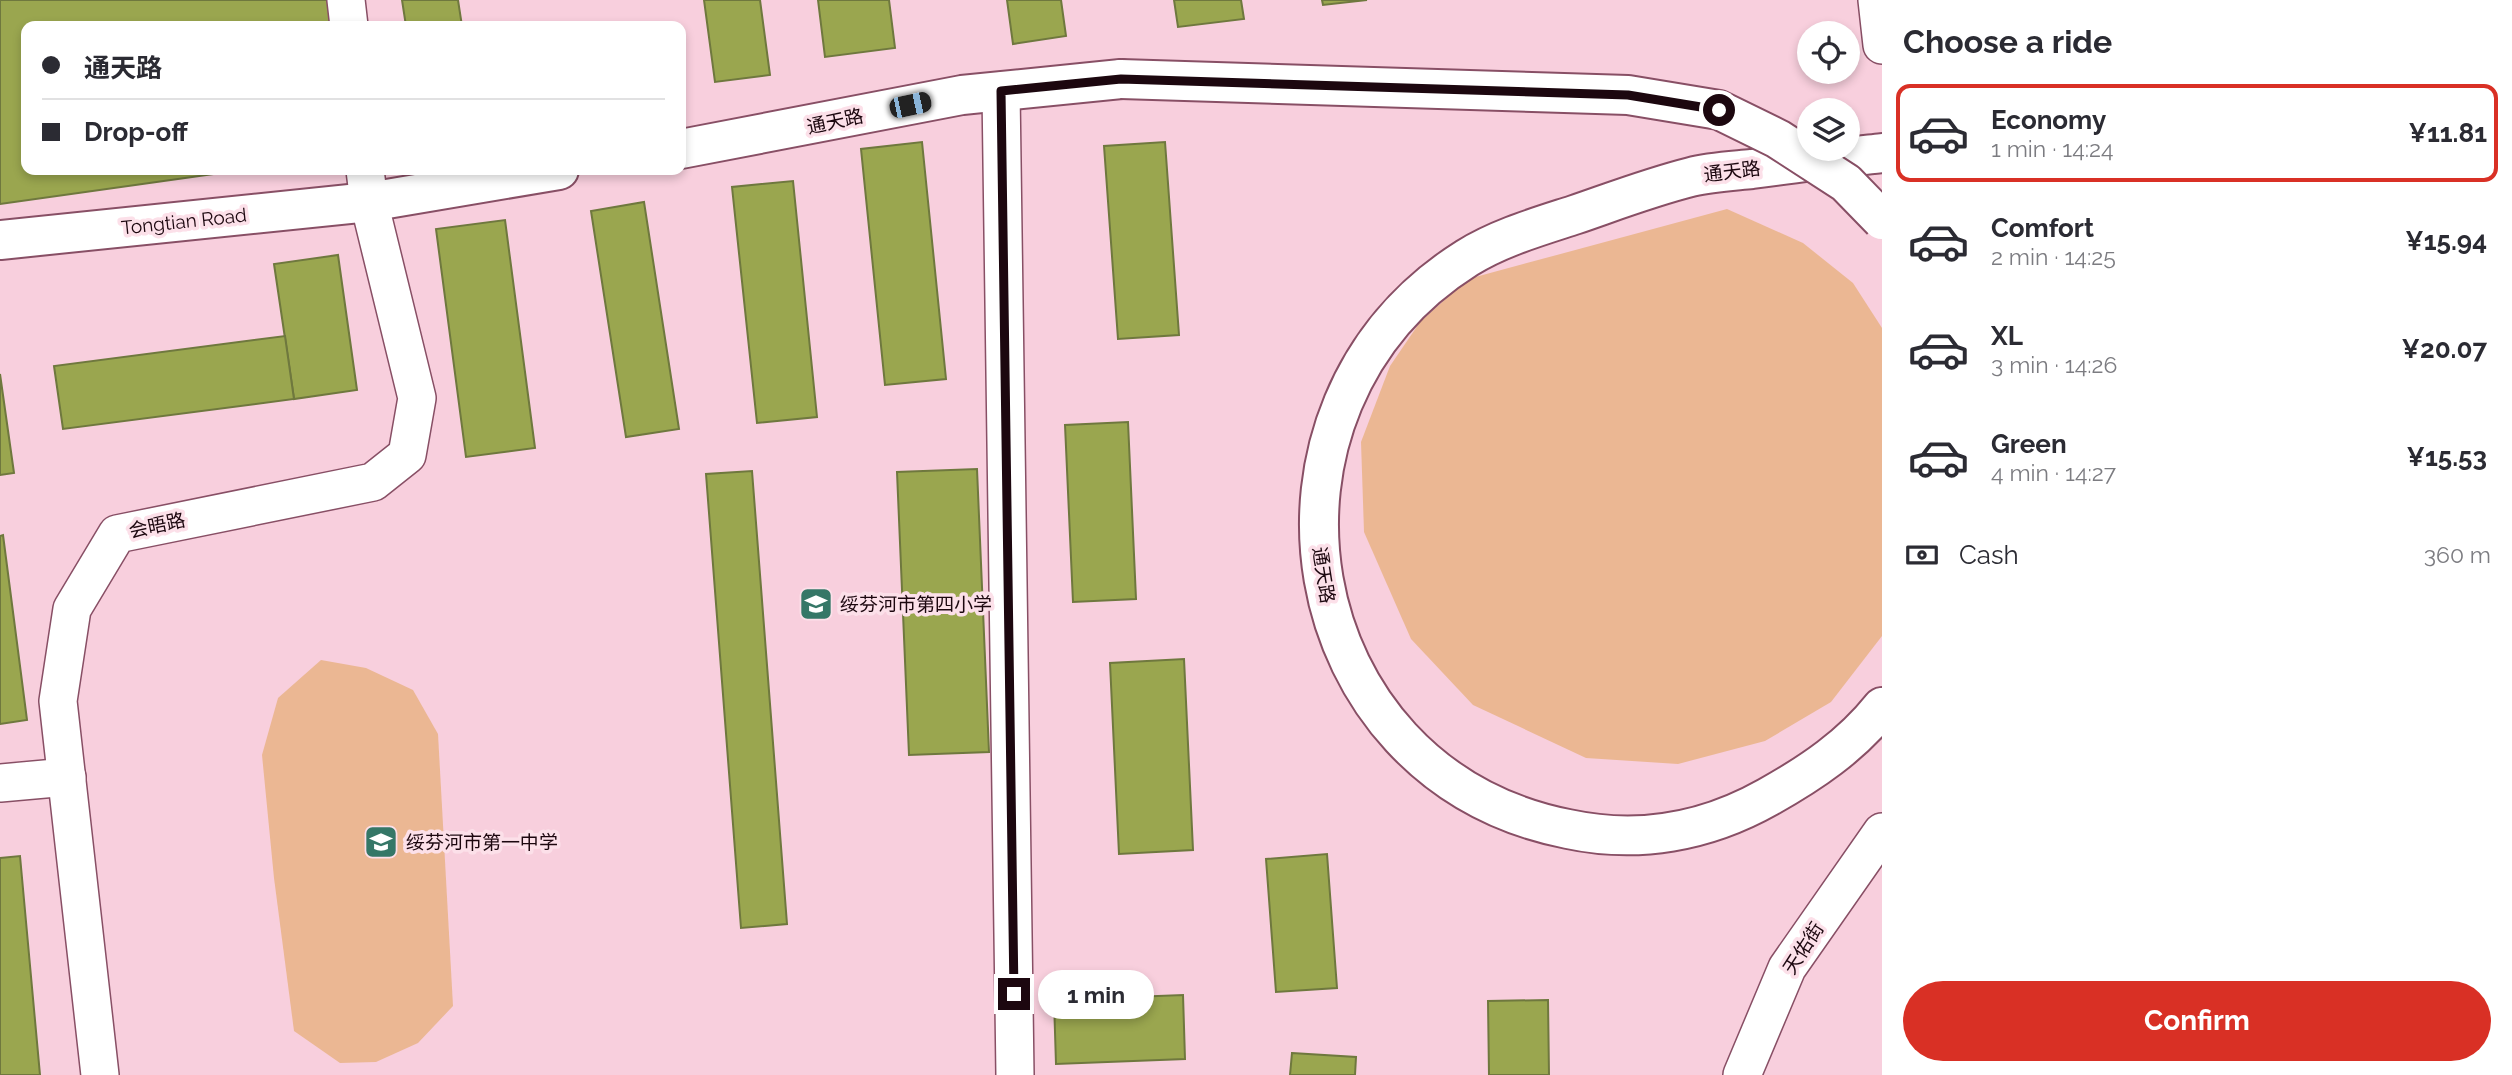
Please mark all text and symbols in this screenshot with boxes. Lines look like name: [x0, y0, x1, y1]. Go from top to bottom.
map controls: [1797, 21, 1860, 161]
button: locate: [1797, 21, 1860, 84]
text: Choose a ride: [1903, 23, 2112, 60]
text: 通天路: [84, 53, 162, 83]
car: [888, 90, 933, 120]
route start: [1703, 94, 1735, 126]
button: layers: [1797, 98, 1860, 161]
icon: car: [1907, 102, 1970, 165]
street label: 通天路: [805, 104, 865, 138]
text: Economy: [1991, 105, 2106, 135]
text: Drop-off: [84, 117, 188, 147]
text: ¥11.81: [2408, 118, 2487, 148]
text: 1 min · 14:24: [1991, 135, 2114, 162]
street label: 通天路: [1702, 157, 1762, 185]
street label: Tongtian Road: [120, 203, 248, 239]
icon: car: [1907, 210, 1970, 273]
text: Comfort: [1991, 213, 2094, 243]
text: ¥15.94: [2405, 226, 2487, 256]
text: 2 min · 14:25: [1991, 243, 2116, 270]
icon: car: [1907, 318, 1970, 381]
text: XL: [1991, 321, 2023, 351]
text: ¥20.07: [2401, 334, 2487, 364]
text: 3 min · 14:26: [1991, 351, 2117, 378]
icon: car: [1907, 426, 1970, 489]
text: Green: [1991, 429, 2067, 459]
text: ¥15.53: [2406, 442, 2487, 472]
text: 4 min · 14:27: [1991, 459, 2116, 486]
street label: 会晤路: [127, 508, 187, 542]
icon: cash: [1903, 536, 1941, 574]
text: Cash: [1959, 540, 2019, 570]
text: 360 m: [2424, 541, 2491, 568]
street label: 通天路: [1309, 545, 1339, 605]
school or university icon: 绥芬河市第四小学: [797, 585, 835, 623]
place label: 绥芬河市第四小学: [840, 593, 992, 615]
school or university icon: 绥芬河市第一中学: [362, 823, 400, 861]
place label: 绥芬河市第一中学: [406, 831, 558, 853]
street label: 天佑街: [1778, 918, 1828, 978]
callout: 1 min: [1038, 970, 1154, 1018]
route end: [998, 978, 1030, 1010]
text: 1 min: [1067, 981, 1125, 1008]
button: Confirm: [1903, 981, 2491, 1061]

